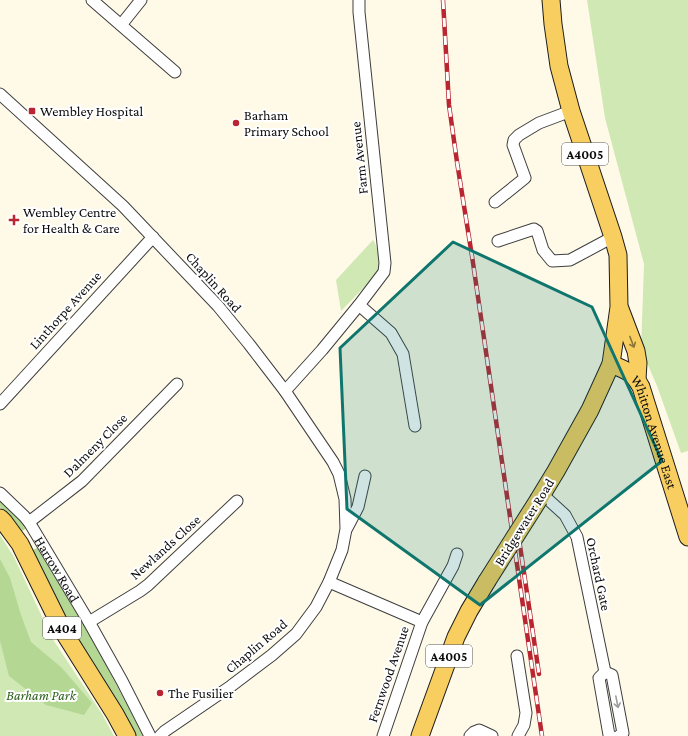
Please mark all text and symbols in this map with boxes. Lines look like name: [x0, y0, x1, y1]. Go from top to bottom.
place label: Wembley Hospital: [40, 103, 143, 119]
marker: Wembley Hospital: [27, 106, 37, 116]
place label: Barham Primary School: [244, 107, 329, 139]
marker: Barham Primary School: [231, 118, 241, 128]
street label: Farm Avenue: [347, 121, 371, 195]
road number: A4005: [562, 143, 608, 165]
place label: Wembley Centre for Health & Care: [23, 204, 120, 236]
marker: Wembley Centre for Health & Care: [8, 214, 20, 226]
street label: Chaplin Road: [183, 249, 246, 316]
street label: Linthorpe Avenue: [26, 268, 104, 352]
one-way arrow: [629, 336, 637, 348]
street label: Whitton Avenue East: [628, 372, 681, 491]
street label: Dalmeny Close: [60, 410, 130, 480]
street label: Bridgewater Road: [491, 475, 558, 569]
street label: Newlands Close: [126, 511, 204, 583]
street label: Harrow Road: [31, 533, 83, 605]
street label: Orchard Gate: [583, 536, 615, 612]
street label: Chaplin Road: [222, 615, 291, 676]
road number: A404: [43, 617, 81, 639]
street label: Fernwood Avenue: [364, 624, 412, 724]
road number: A4005: [426, 645, 472, 667]
place label: The Fusilier: [168, 685, 234, 701]
park label: Barham Park: [6, 687, 77, 703]
marker: The Fusilier: [155, 688, 165, 698]
one-way arrow: [613, 695, 621, 708]

